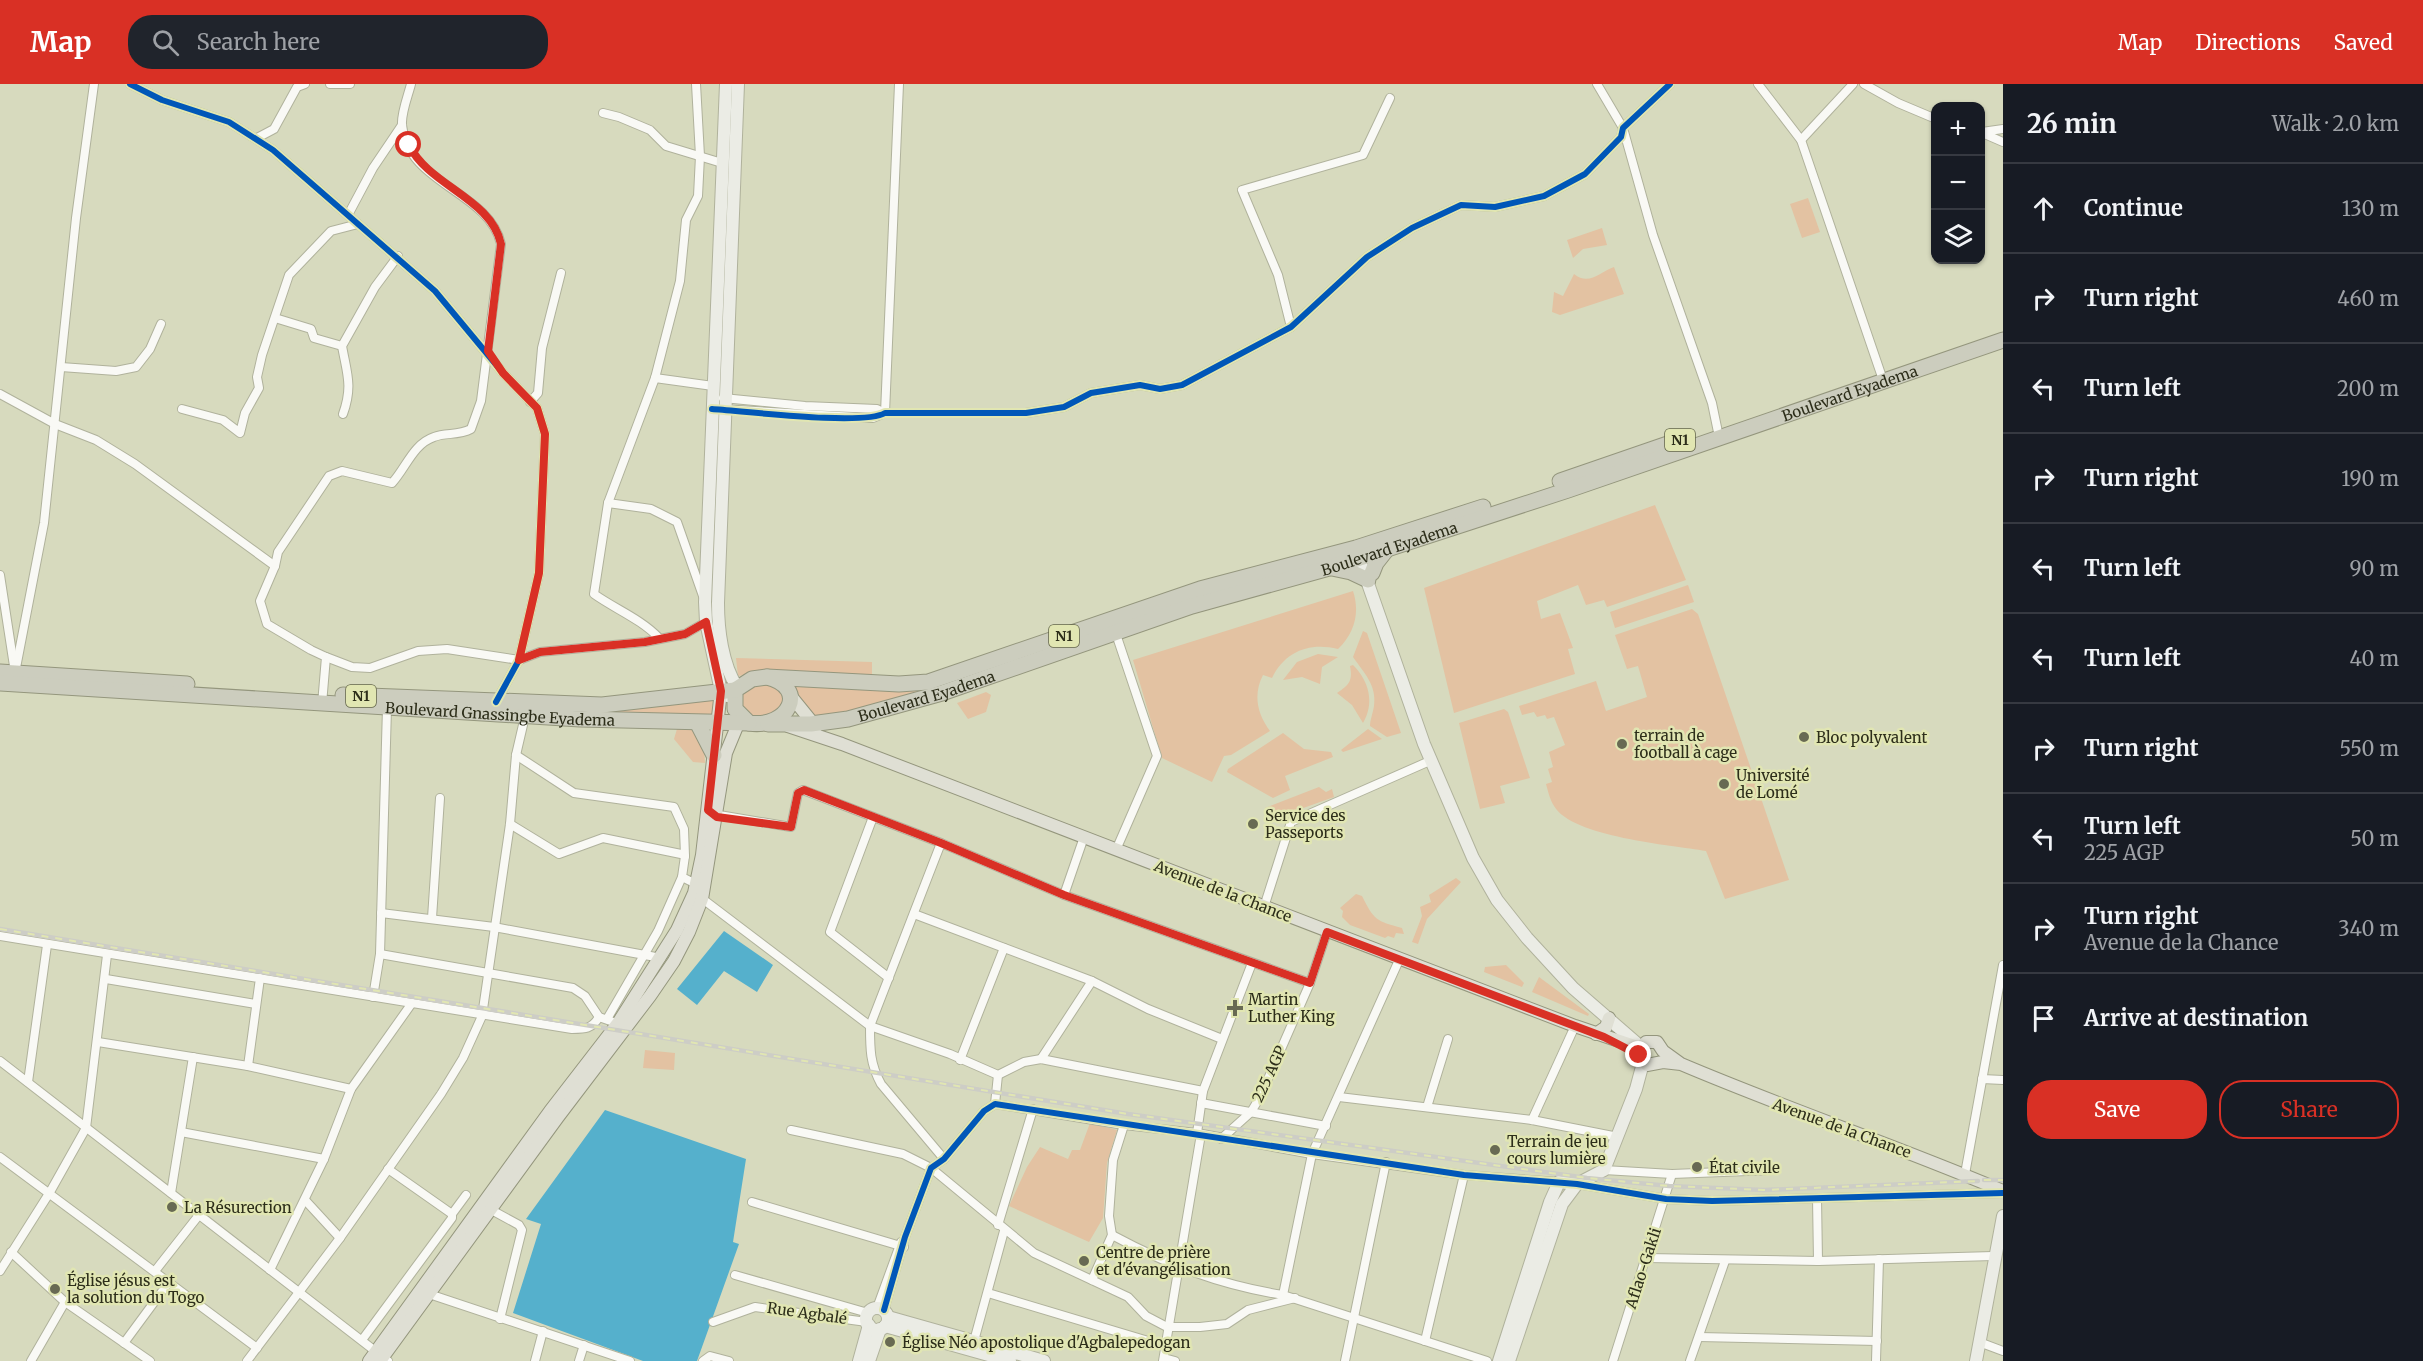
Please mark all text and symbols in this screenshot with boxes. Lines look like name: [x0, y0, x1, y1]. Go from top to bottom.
search box: [128, 15, 548, 69]
text: Map: [30, 24, 92, 60]
icon: search: [149, 26, 182, 59]
text: Search here: [197, 28, 320, 56]
text: Map: [2118, 29, 2162, 56]
text: Directions: [2195, 29, 2300, 56]
text: Saved: [2333, 29, 2393, 56]
map controls: [1931, 102, 1985, 264]
button: +: [1931, 102, 1985, 156]
text: 26 min: [2027, 107, 2117, 140]
text: Walk · 2.0 km: [2272, 111, 2399, 136]
route start: [395, 131, 421, 157]
button: −: [1931, 156, 1985, 210]
icon: ahead: [2027, 192, 2060, 225]
text: Continue: [2084, 194, 2183, 222]
text: 130 m: [2342, 196, 2399, 221]
button: layers: [1931, 210, 1985, 264]
icon: right: [2027, 282, 2060, 315]
text: Turn right: [2084, 284, 2198, 312]
text: 460 m: [2337, 286, 2399, 311]
street label: Boulevard Eyadema: [1779, 361, 1920, 425]
icon: left: [2027, 372, 2060, 405]
text: Turn left: [2084, 374, 2181, 402]
text: 200 m: [2337, 376, 2399, 401]
road number: N1: [1665, 429, 1695, 451]
icon: right: [2027, 462, 2060, 495]
text: Turn right: [2084, 464, 2198, 492]
text: 190 m: [2341, 466, 2399, 491]
street label: Boulevard Eyadema: [1319, 517, 1460, 579]
icon: left: [2027, 552, 2060, 585]
text: Turn left: [2084, 554, 2181, 582]
text: 90 m: [2349, 556, 2399, 581]
road number: N1: [1049, 625, 1079, 647]
icon: left: [2027, 642, 2060, 675]
text: Turn left: [2084, 644, 2181, 672]
text: 40 m: [2349, 646, 2399, 671]
street label: Boulevard Eyadema: [856, 666, 997, 725]
road number: N1: [346, 685, 376, 707]
street label: Boulevard Gnassingbe Eyadema: [385, 697, 615, 729]
place label: terrain de football à cage: [1634, 726, 1737, 762]
place label: Bloc polyvalent: [1816, 728, 1927, 747]
marker: Bloc polyvalent: [1797, 730, 1811, 744]
icon: right: [2027, 732, 2060, 765]
text: Turn right: [2084, 734, 2198, 762]
text: 550 m: [2340, 736, 2399, 761]
marker: terrain de football à cage: [1615, 737, 1629, 751]
place label: Université de Lomé: [1736, 766, 1810, 802]
marker: Université de Lomé: [1717, 777, 1731, 791]
place label: Service des Passeports: [1265, 806, 1346, 842]
text: Turn left: [2084, 812, 2181, 840]
marker: Service des Passeports: [1246, 817, 1260, 831]
icon: left: [2027, 822, 2060, 855]
text: 50 m: [2350, 826, 2399, 851]
text: 225 AGP: [2084, 840, 2164, 865]
street label: Avenue de la Chance: [1151, 856, 1295, 926]
text: Turn right: [2084, 902, 2198, 930]
icon: right: [2027, 912, 2060, 945]
text: 340 m: [2338, 916, 2399, 941]
text: Avenue de la Chance: [2084, 930, 2279, 955]
place label: Martin Luther King: [1248, 990, 1335, 1026]
marker: Martin Luther King: [1226, 999, 1244, 1017]
icon: arrive: [2027, 1002, 2060, 1035]
text: Arrive at destination: [2084, 1004, 2308, 1032]
route end: [1625, 1041, 1651, 1067]
street label: 225 AGP: [1248, 1042, 1290, 1105]
button: Save: [2027, 1080, 2207, 1139]
button: Share: [2219, 1080, 2399, 1139]
street label: Avenue de la Chance: [1769, 1094, 1914, 1162]
place label: Terrain de jeu cours lumière: [1507, 1132, 1607, 1168]
marker: Terrain de jeu cours lumière: [1488, 1143, 1502, 1157]
place label: État civile: [1709, 1157, 1780, 1177]
marker: État civile: [1690, 1160, 1704, 1174]
place label: La Résurection: [184, 1198, 292, 1217]
marker: La Résurection: [165, 1200, 179, 1214]
street label: Aflao-Gakli: [1621, 1225, 1665, 1312]
place label: Centre de prière et d'évangélisation: [1096, 1243, 1231, 1279]
marker: Centre de prière et d'évangélisation: [1077, 1254, 1091, 1268]
place label: Église jésus est la solution du Togo: [67, 1270, 205, 1307]
marker: Église jésus est la solution du Togo: [48, 1282, 62, 1296]
street label: Rue Agbalé: [766, 1298, 848, 1328]
place label: Église Néo apostolique d'Agbalepedogan: [902, 1332, 1190, 1352]
marker: Église Néo apostolique d'Agbalepedogan: [883, 1335, 897, 1349]

